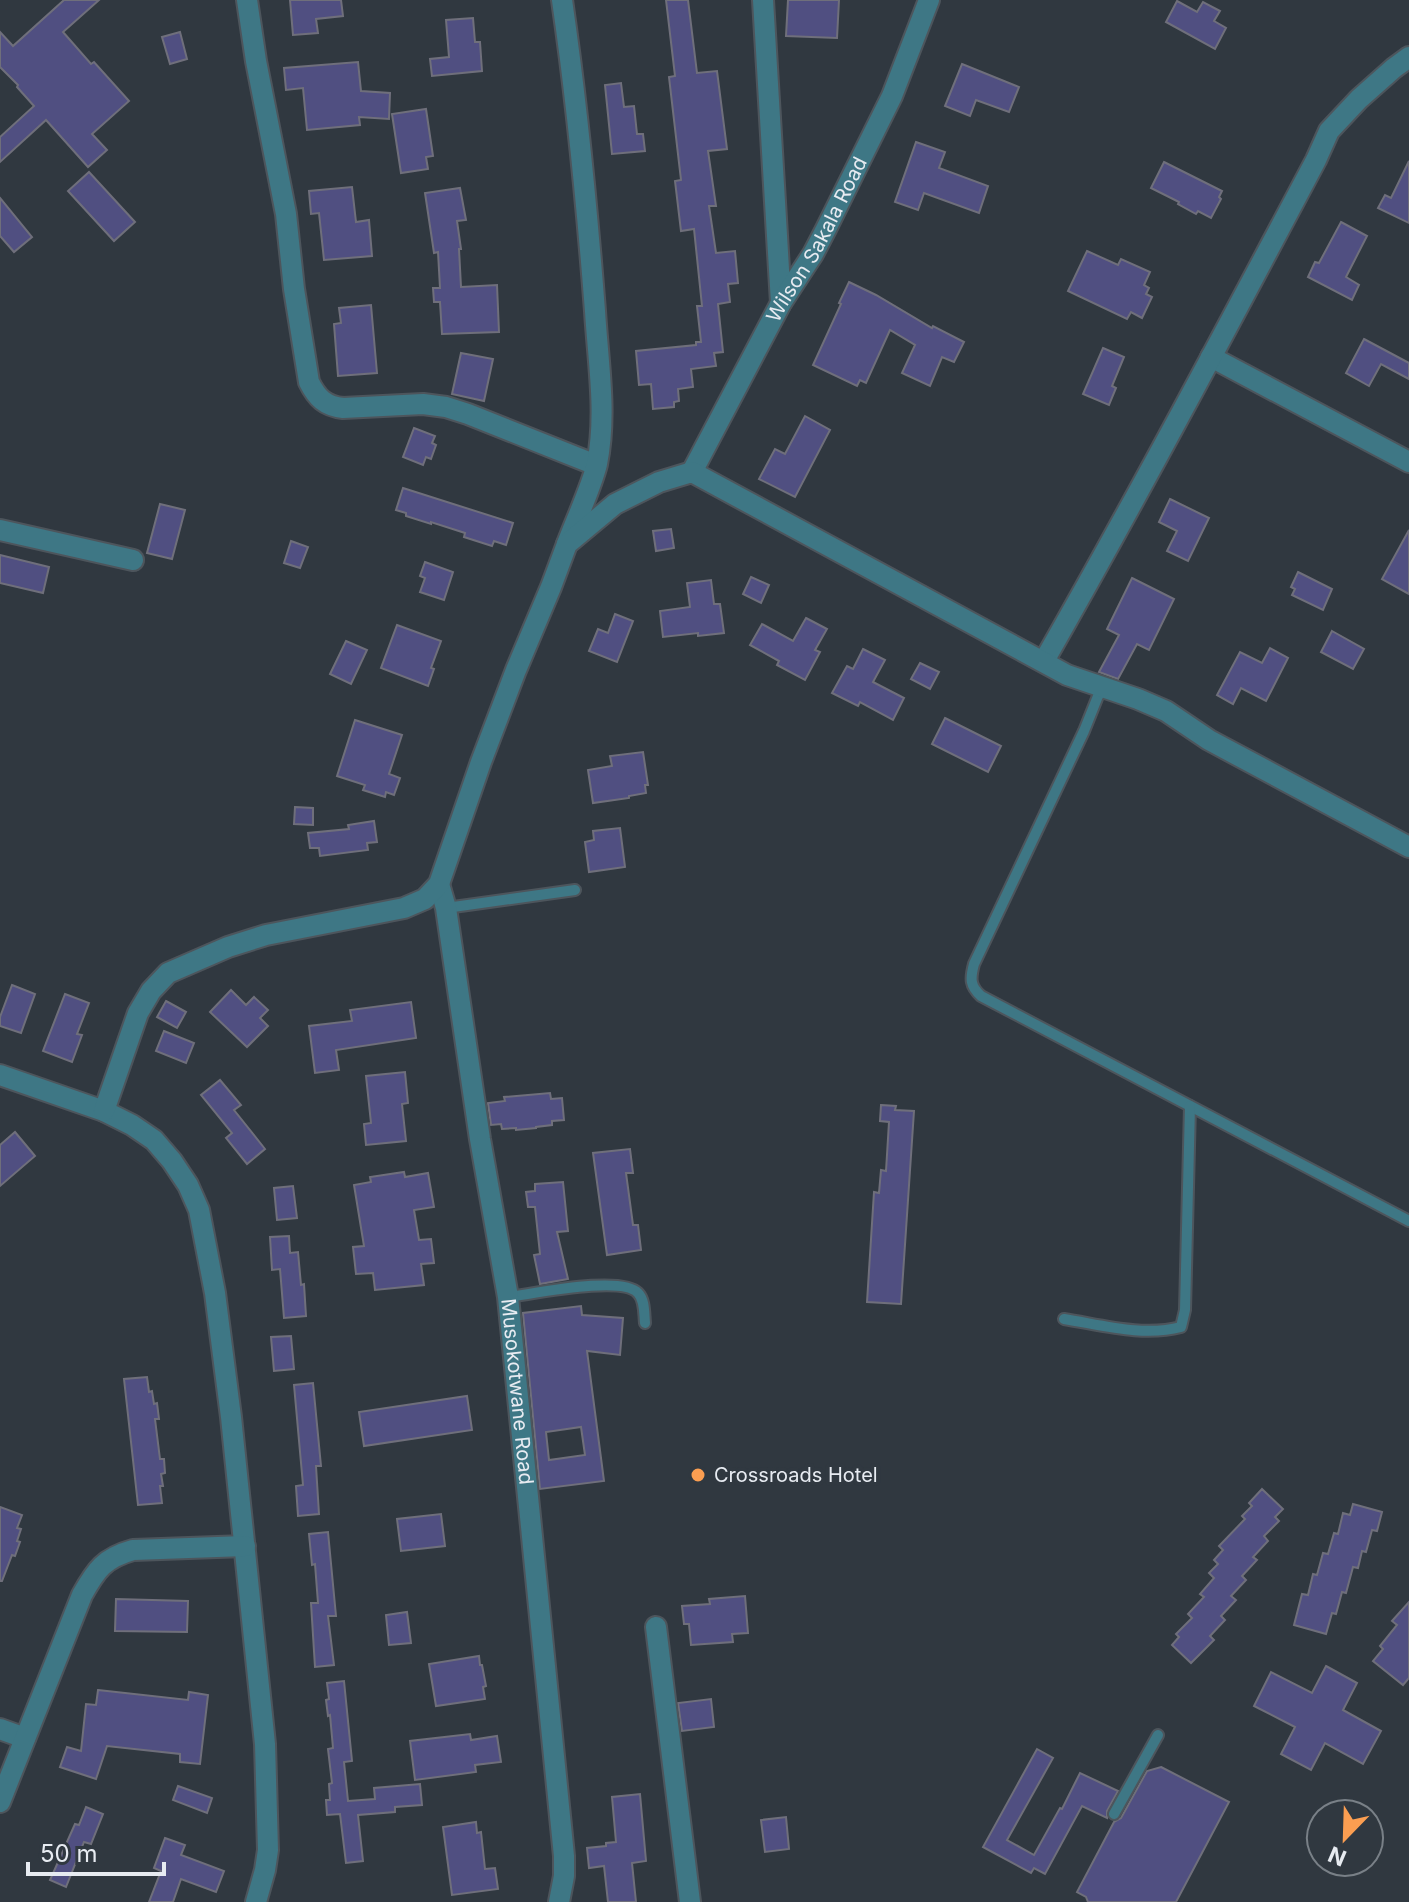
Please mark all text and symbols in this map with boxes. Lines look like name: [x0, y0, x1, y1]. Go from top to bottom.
street label: Wilson Sakala Road: [761, 153, 872, 326]
street label: Musokotwane Road: [496, 1297, 539, 1486]
place label: Crossroads Hotel: [714, 1463, 878, 1487]
marker: Crossroads Hotel: [689, 1466, 707, 1484]
north arrow: [1305, 1798, 1385, 1878]
scale bar: [28, 1826, 164, 1876]
text: 50 m: [40, 1839, 98, 1868]
text: N: [1324, 1841, 1350, 1872]

